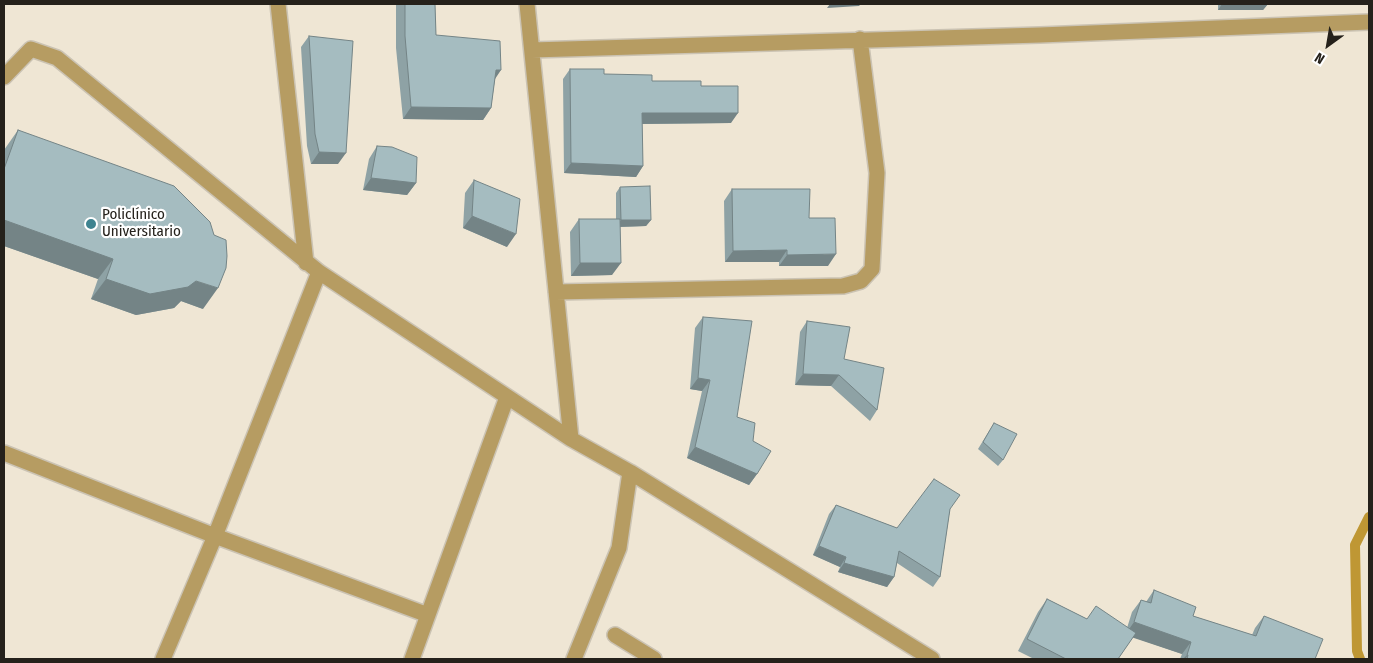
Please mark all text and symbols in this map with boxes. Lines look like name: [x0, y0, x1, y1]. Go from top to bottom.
north arrow: [1303, 20, 1353, 70]
text: N: [1312, 49, 1328, 68]
place label: Policlínico Universitario: [102, 206, 181, 241]
marker: Policlínico Universitario: [84, 217, 98, 231]

